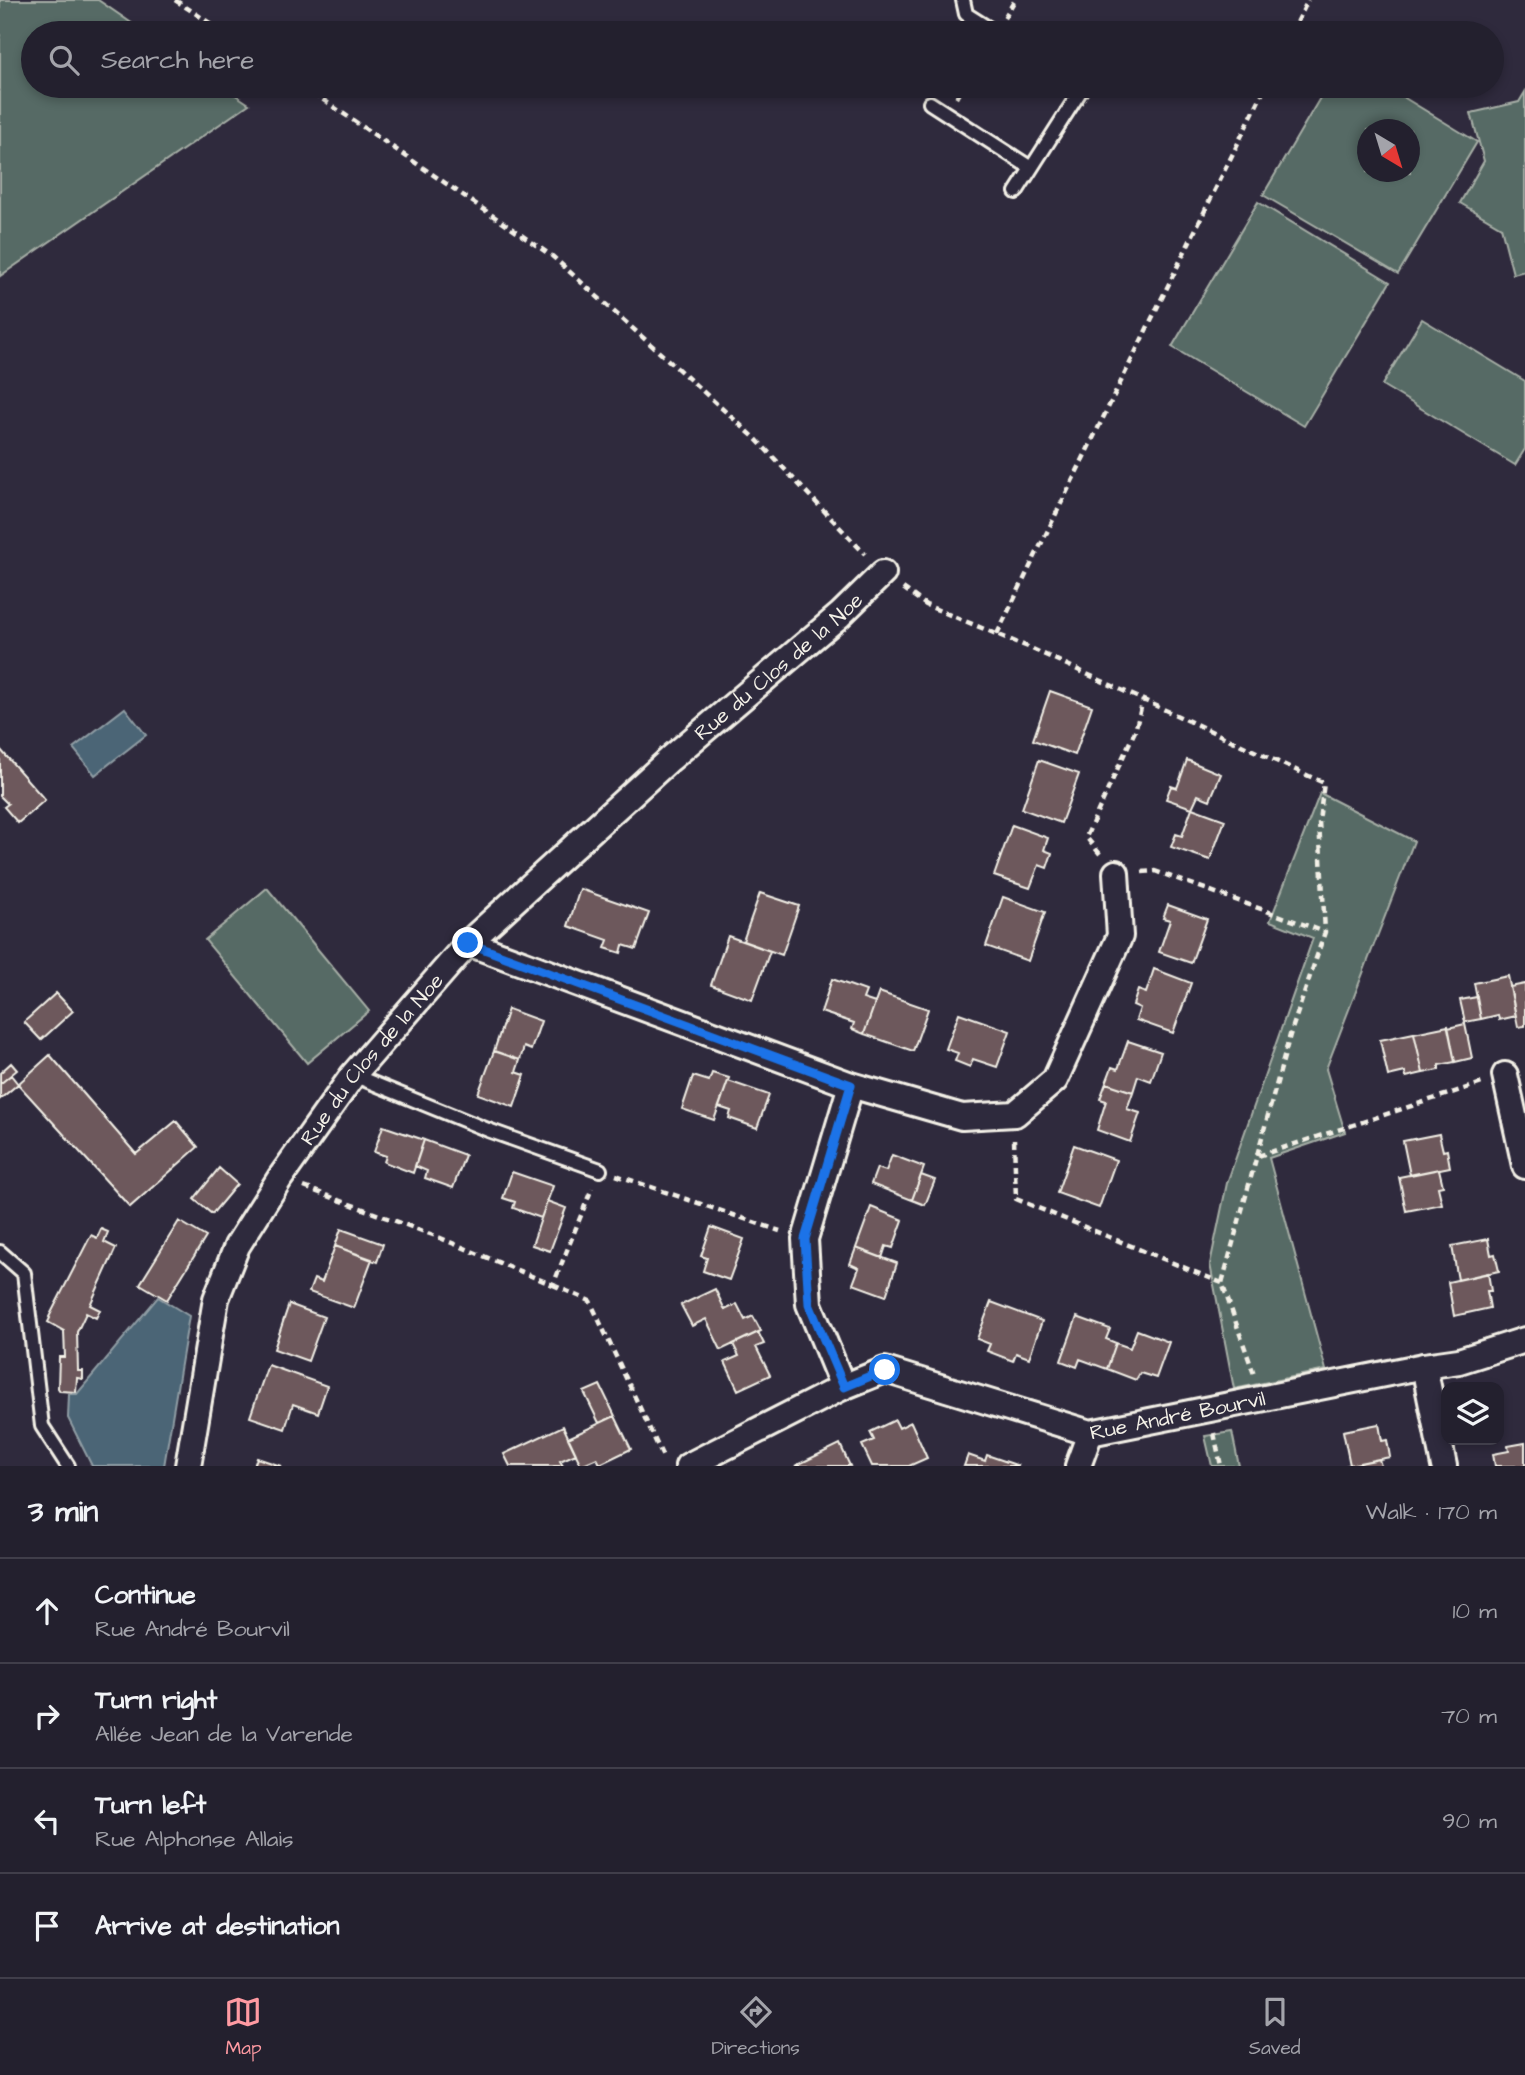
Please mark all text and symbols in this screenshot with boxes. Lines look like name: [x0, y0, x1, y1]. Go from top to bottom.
search box: [21, 21, 1504, 98]
icon: search: [45, 41, 83, 79]
text: Search here: [101, 42, 254, 78]
north arrow: [1357, 119, 1420, 182]
street label: Rue du Clos de la Noe: [688, 586, 869, 747]
route end: [452, 927, 483, 958]
street label: Rue du Clos de la Noe: [293, 967, 450, 1151]
route start: [869, 1354, 900, 1385]
map controls: [1441, 1382, 1504, 1445]
button: layers: [1441, 1382, 1504, 1445]
street label: Rue André Bourvil: [1087, 1384, 1268, 1447]
text: 3 min: [28, 1491, 98, 1533]
text: Walk · 170 m: [1366, 1496, 1497, 1528]
text: Continue: [95, 1577, 196, 1613]
icon: ahead: [28, 1592, 66, 1630]
text: 10 m: [1452, 1595, 1497, 1627]
text: Rue André Bourvil: [95, 1613, 290, 1645]
text: Turn right: [95, 1682, 217, 1718]
icon: right: [28, 1697, 66, 1735]
text: 70 m: [1441, 1700, 1497, 1732]
text: Allée Jean de la Varende: [95, 1718, 353, 1750]
text: Turn left: [95, 1787, 206, 1823]
icon: left: [28, 1802, 66, 1840]
text: 90 m: [1442, 1805, 1497, 1837]
text: Rue Alphonse Allais: [95, 1823, 294, 1855]
icon: arrive: [28, 1907, 66, 1945]
text: Arrive at destination: [95, 1908, 340, 1944]
tab: Map: [224, 1993, 262, 2062]
tab: Directions: [711, 1993, 800, 2062]
tab: Saved: [1249, 1993, 1300, 2062]

